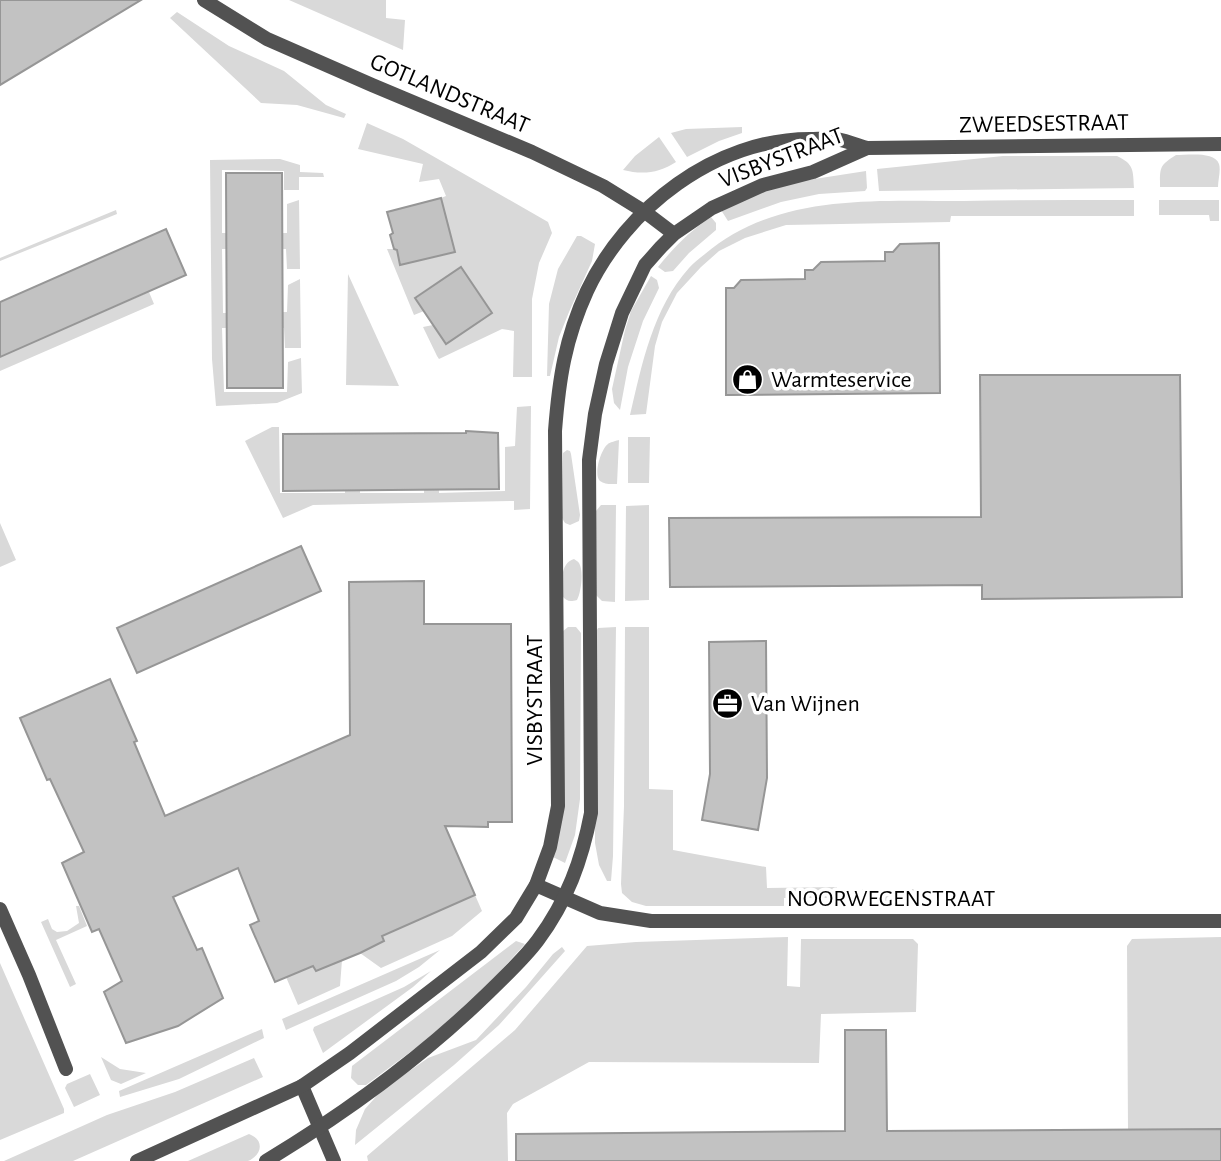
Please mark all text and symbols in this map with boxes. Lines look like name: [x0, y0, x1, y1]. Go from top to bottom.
street label: GOTLANDSTRAAT: [366, 50, 533, 138]
street label: ZWEEDSESTRAAT: [959, 111, 1129, 137]
street label: VISBYSTRAAT: [716, 123, 847, 193]
shop icon: Warmteservice: [731, 362, 765, 396]
place label: Warmteservice: [771, 368, 912, 392]
street label: VISBYSTRAAT: [523, 634, 547, 766]
office icon: Van Wijnen: [711, 686, 745, 720]
place label: Van Wijnen: [751, 692, 860, 716]
street label: NOORWEGENSTRAAT: [787, 887, 995, 911]

